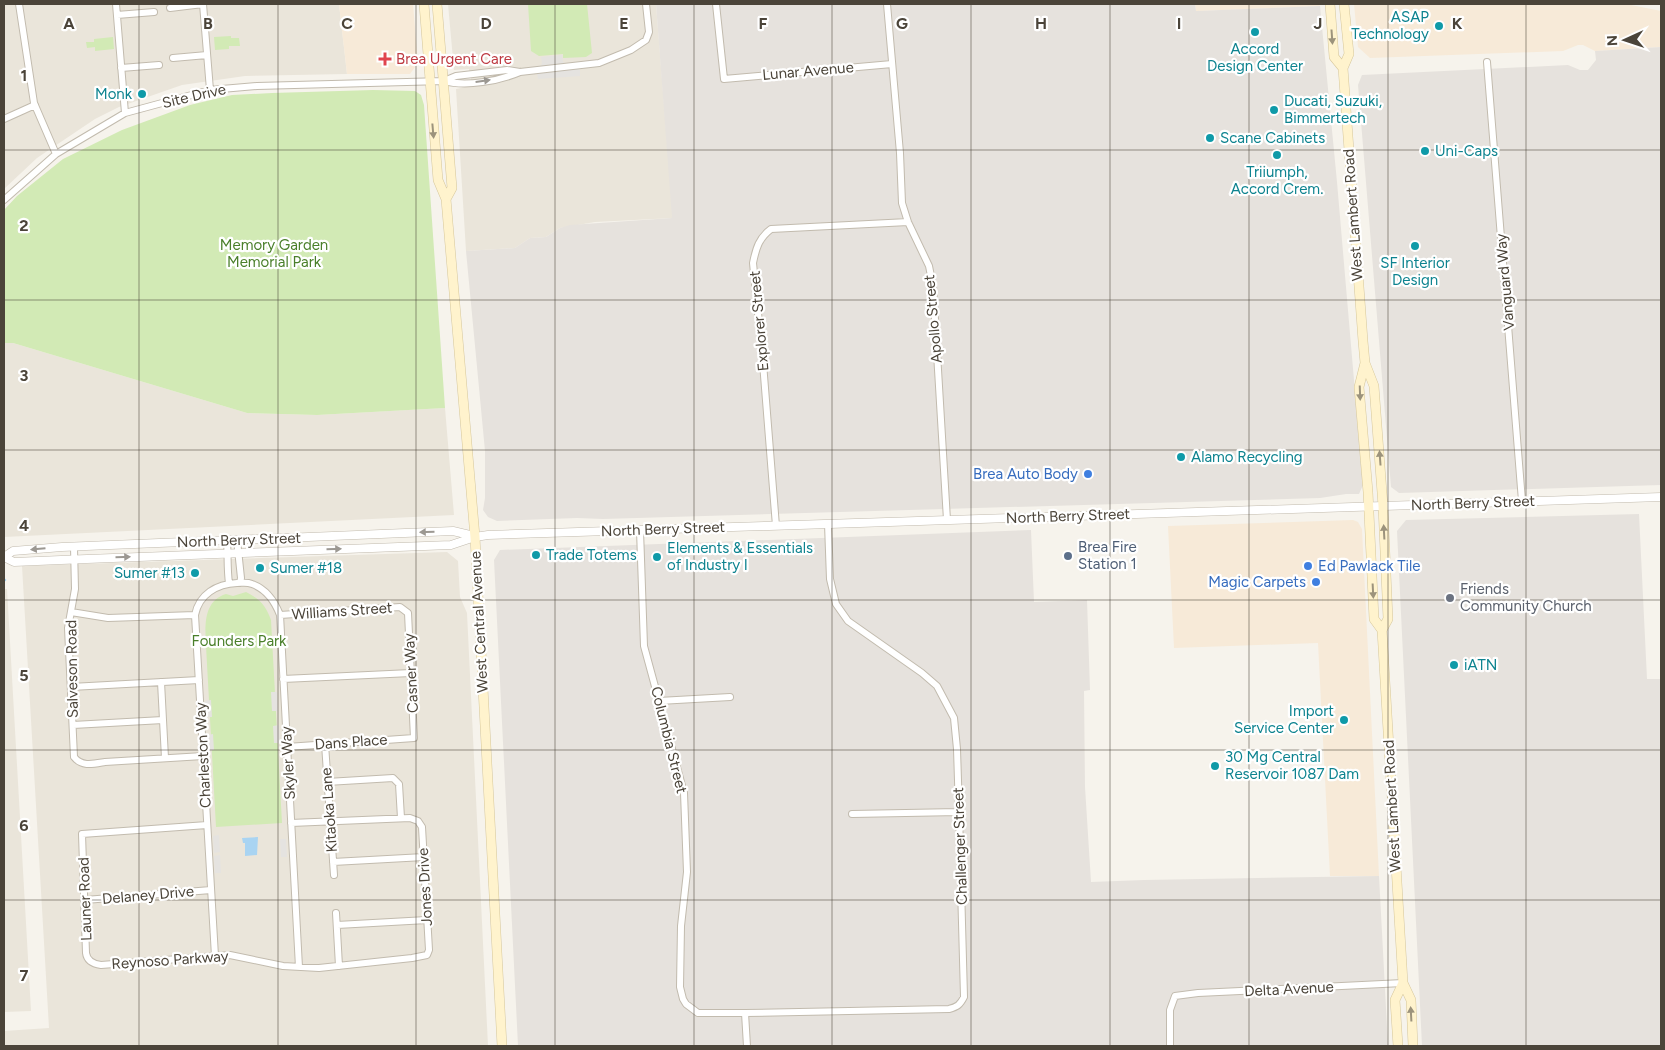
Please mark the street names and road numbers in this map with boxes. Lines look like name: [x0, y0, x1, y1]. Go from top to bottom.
street label: Lunar Avenue: [762, 58, 854, 84]
street label: Site Drive: [160, 80, 228, 112]
street label: West Lambert Road: [1339, 148, 1367, 282]
street label: Vanguard Way: [1492, 233, 1518, 331]
street label: Explorer Street: [746, 270, 772, 372]
street label: Apollo Street: [920, 274, 946, 364]
street label: North Berry Street: [1411, 492, 1536, 514]
street label: North Berry Street: [1006, 505, 1131, 527]
street label: North Berry Street: [601, 518, 726, 540]
street label: North Berry Street: [177, 529, 302, 551]
street label: West Central Avenue: [466, 551, 492, 693]
street label: Williams Street: [291, 598, 393, 624]
street label: Salveson Road: [62, 620, 82, 718]
street label: Casner Way: [400, 632, 422, 713]
street label: Columbia Street: [647, 685, 691, 796]
street label: Charleston Way: [191, 701, 215, 808]
street label: Skyler Way: [277, 726, 299, 800]
street label: Dans Place: [314, 730, 388, 754]
street label: West Lambert Road: [1380, 739, 1404, 873]
street label: Kitaoka Lane: [317, 767, 341, 853]
street label: Challenger Street: [949, 787, 971, 905]
street label: Jones Drive: [414, 847, 436, 927]
street label: Launer Road: [75, 857, 95, 941]
street label: Delaney Drive: [101, 882, 195, 908]
street label: Reynoso Parkway: [111, 947, 229, 973]
street label: Delta Avenue: [1244, 978, 1334, 1000]

